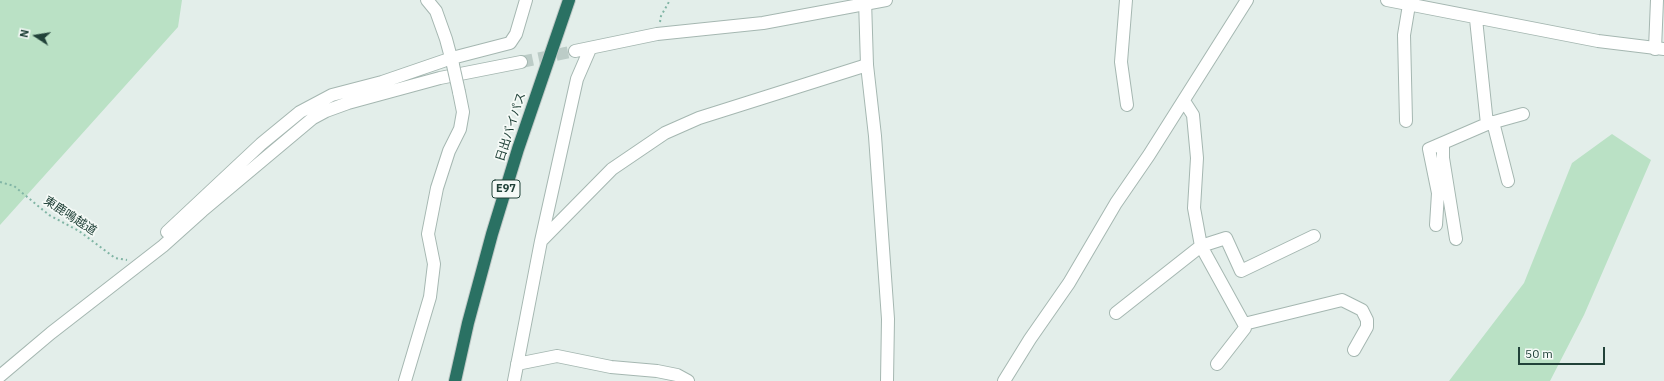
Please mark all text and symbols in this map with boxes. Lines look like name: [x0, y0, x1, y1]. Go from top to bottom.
north arrow: [16, 16, 56, 56]
text: N: [17, 28, 32, 39]
street label: 日出バイパス: [493, 91, 529, 163]
road number: E97: [492, 180, 520, 198]
street label: 東鹿鳴越道: [41, 194, 99, 238]
scale bar: [1520, 339, 1607, 365]
text: 50 m: [1525, 346, 1553, 361]

